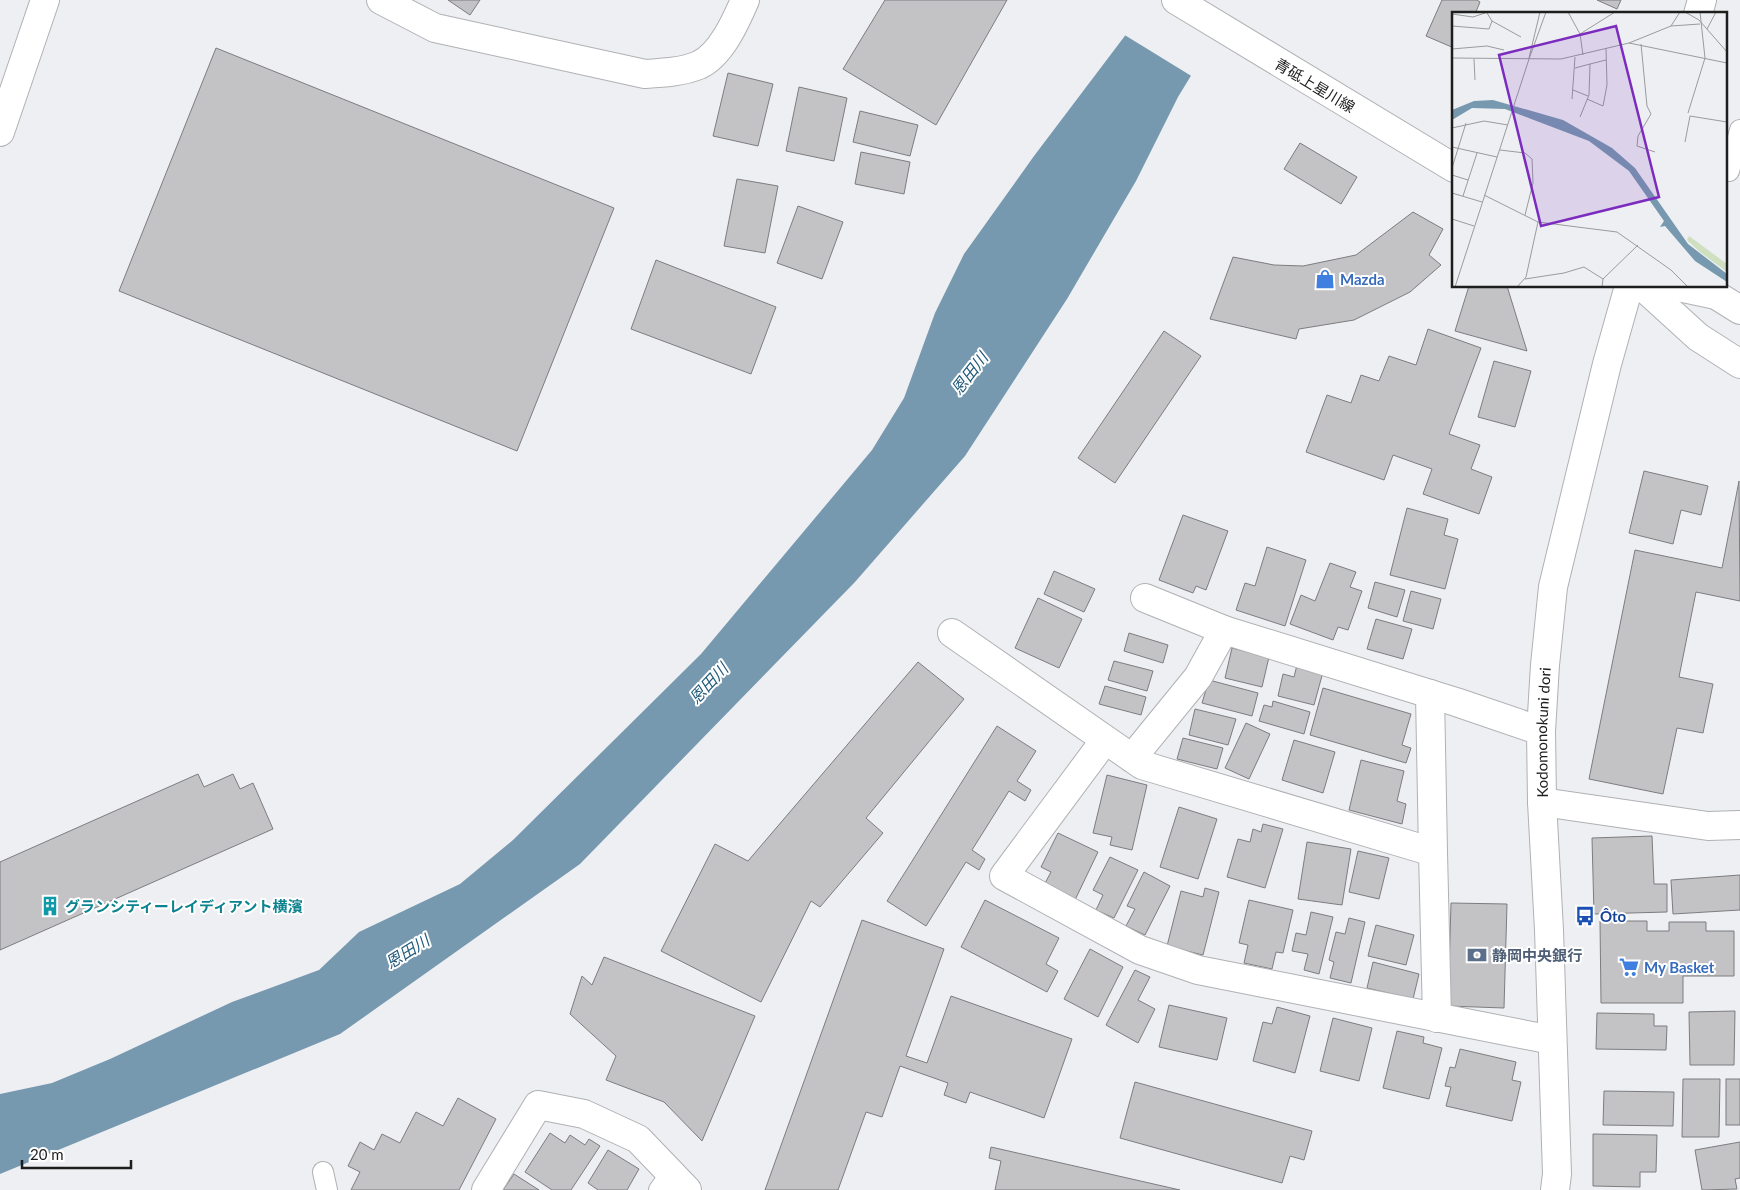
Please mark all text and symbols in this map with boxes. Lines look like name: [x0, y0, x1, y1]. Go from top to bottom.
inset map: [1452, 12, 1728, 288]
street label: 青砥上星川線: [1272, 54, 1358, 116]
shop icon: Mazda: [1314, 268, 1336, 290]
place label: Mazda: [1340, 270, 1385, 288]
water label: 恩田川: [947, 347, 992, 398]
water label: 恩田川: [685, 658, 733, 707]
street label: Kodomonokuni dori: [1532, 667, 1554, 798]
building icon: グランシティーレイディアント横濱: [39, 895, 61, 917]
place label: グランシティーレイディアント横濱: [65, 897, 302, 915]
bus stop icon: Ôto: [1574, 905, 1596, 927]
place label: Ôto: [1600, 907, 1627, 925]
water label: 恩田川: [382, 929, 434, 972]
bank icon: 静岡中央銀行: [1466, 944, 1488, 966]
place label: 静岡中央銀行: [1492, 946, 1582, 964]
supermarket icon: My Basket: [1618, 956, 1640, 978]
place label: My Basket: [1644, 958, 1715, 976]
scale bar: [22, 1138, 131, 1170]
text: 20 m: [30, 1145, 64, 1163]

